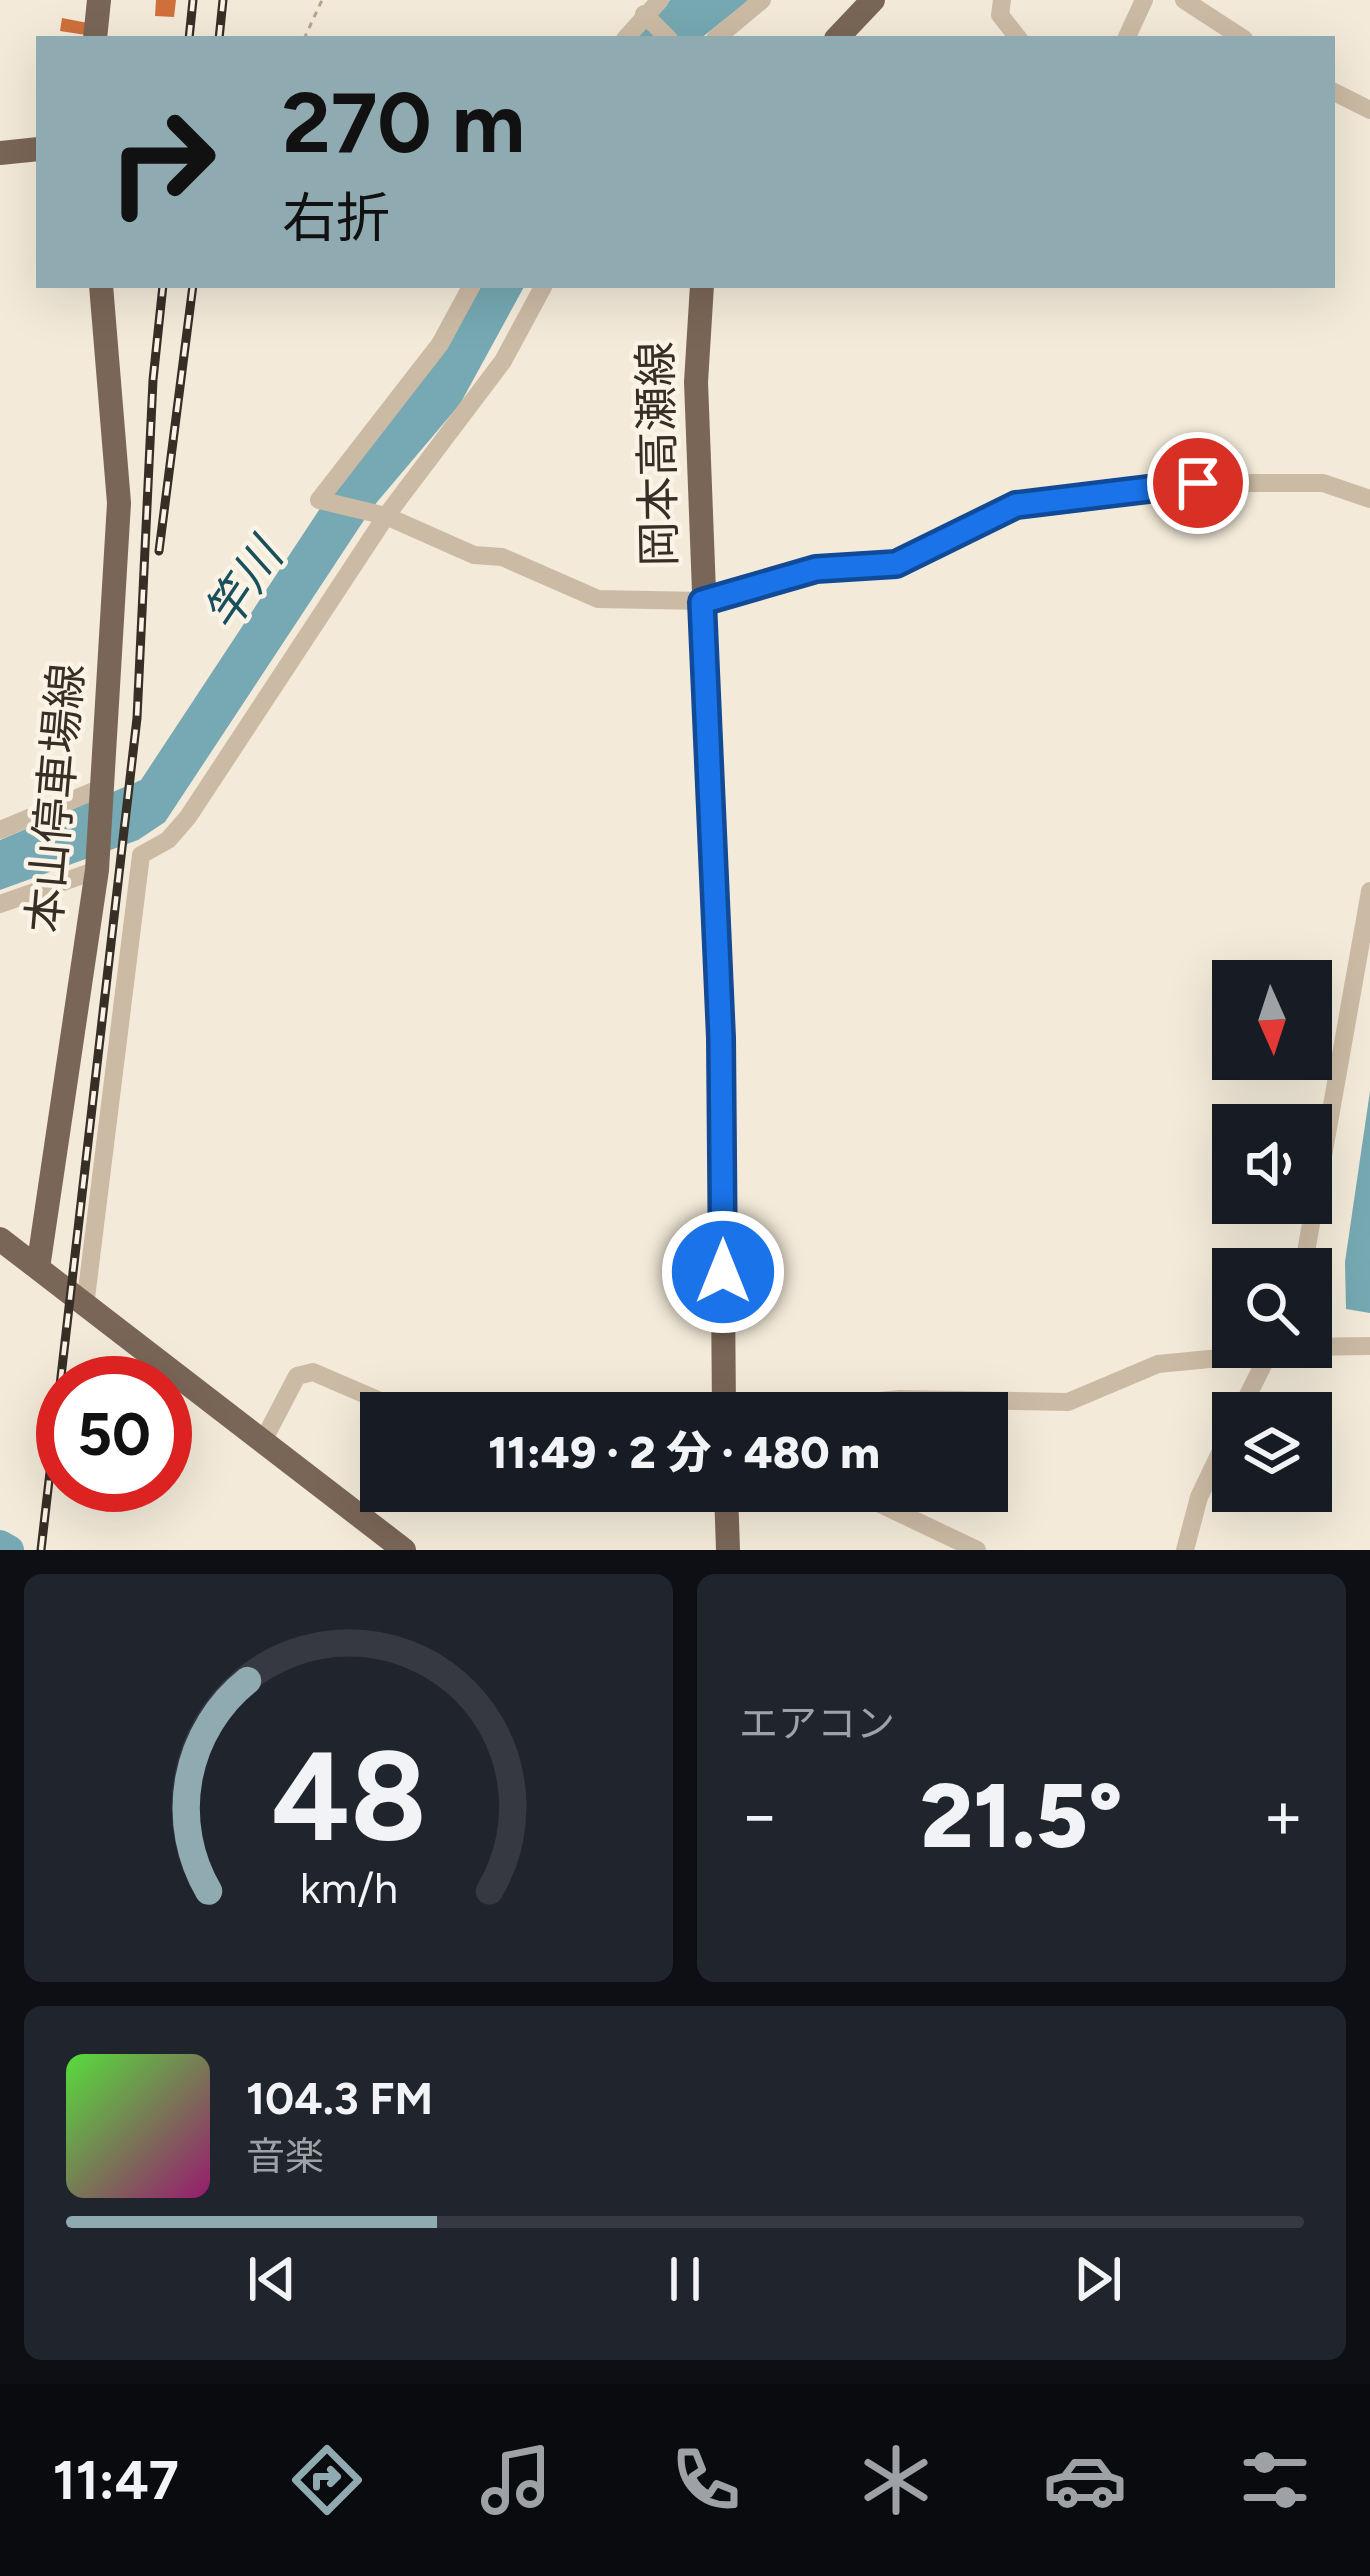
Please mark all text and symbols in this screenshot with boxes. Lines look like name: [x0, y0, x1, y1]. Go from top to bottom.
text: 270 m: [282, 72, 525, 173]
icon: right: [84, 84, 240, 240]
text: 右折: [282, 186, 390, 251]
street label: 岡本高瀬線: [628, 341, 686, 567]
pin: [1147, 432, 1249, 534]
icon: arrive: [1165, 450, 1231, 516]
water label: 竿川: [192, 525, 297, 641]
street label: 本山停車場線: [16, 661, 94, 935]
north arrow: [1212, 960, 1332, 1080]
map controls: [1212, 960, 1332, 1512]
button: sound: [1212, 1104, 1332, 1224]
position arrow: [660, 1209, 786, 1335]
button: search: [1212, 1248, 1332, 1368]
speed limit sign: 50: [36, 1356, 192, 1512]
button: layers: [1212, 1392, 1332, 1512]
text: 11:49 · 2 分 · 480 m: [488, 1425, 880, 1479]
text: エアコン: [739, 1700, 895, 1747]
text: 48: [271, 1721, 426, 1871]
text: 21.5°: [920, 1761, 1123, 1870]
text: −: [739, 1775, 780, 1855]
text: +: [1263, 1775, 1304, 1855]
text: km/h: [300, 1862, 397, 1914]
text: 104.3 FM: [246, 2071, 433, 2125]
text: 音楽: [246, 2133, 324, 2180]
icon: previous: [239, 2246, 305, 2312]
icon: pause: [652, 2246, 718, 2312]
icon: next: [1065, 2246, 1131, 2312]
icon: directions: [285, 2438, 369, 2522]
icon: music: [474, 2438, 558, 2522]
icon: phone: [664, 2438, 748, 2522]
icon: climate: [854, 2438, 938, 2522]
icon: car: [1043, 2438, 1127, 2522]
icon: filters: [1233, 2438, 1317, 2522]
text: 11:47: [53, 2448, 179, 2513]

